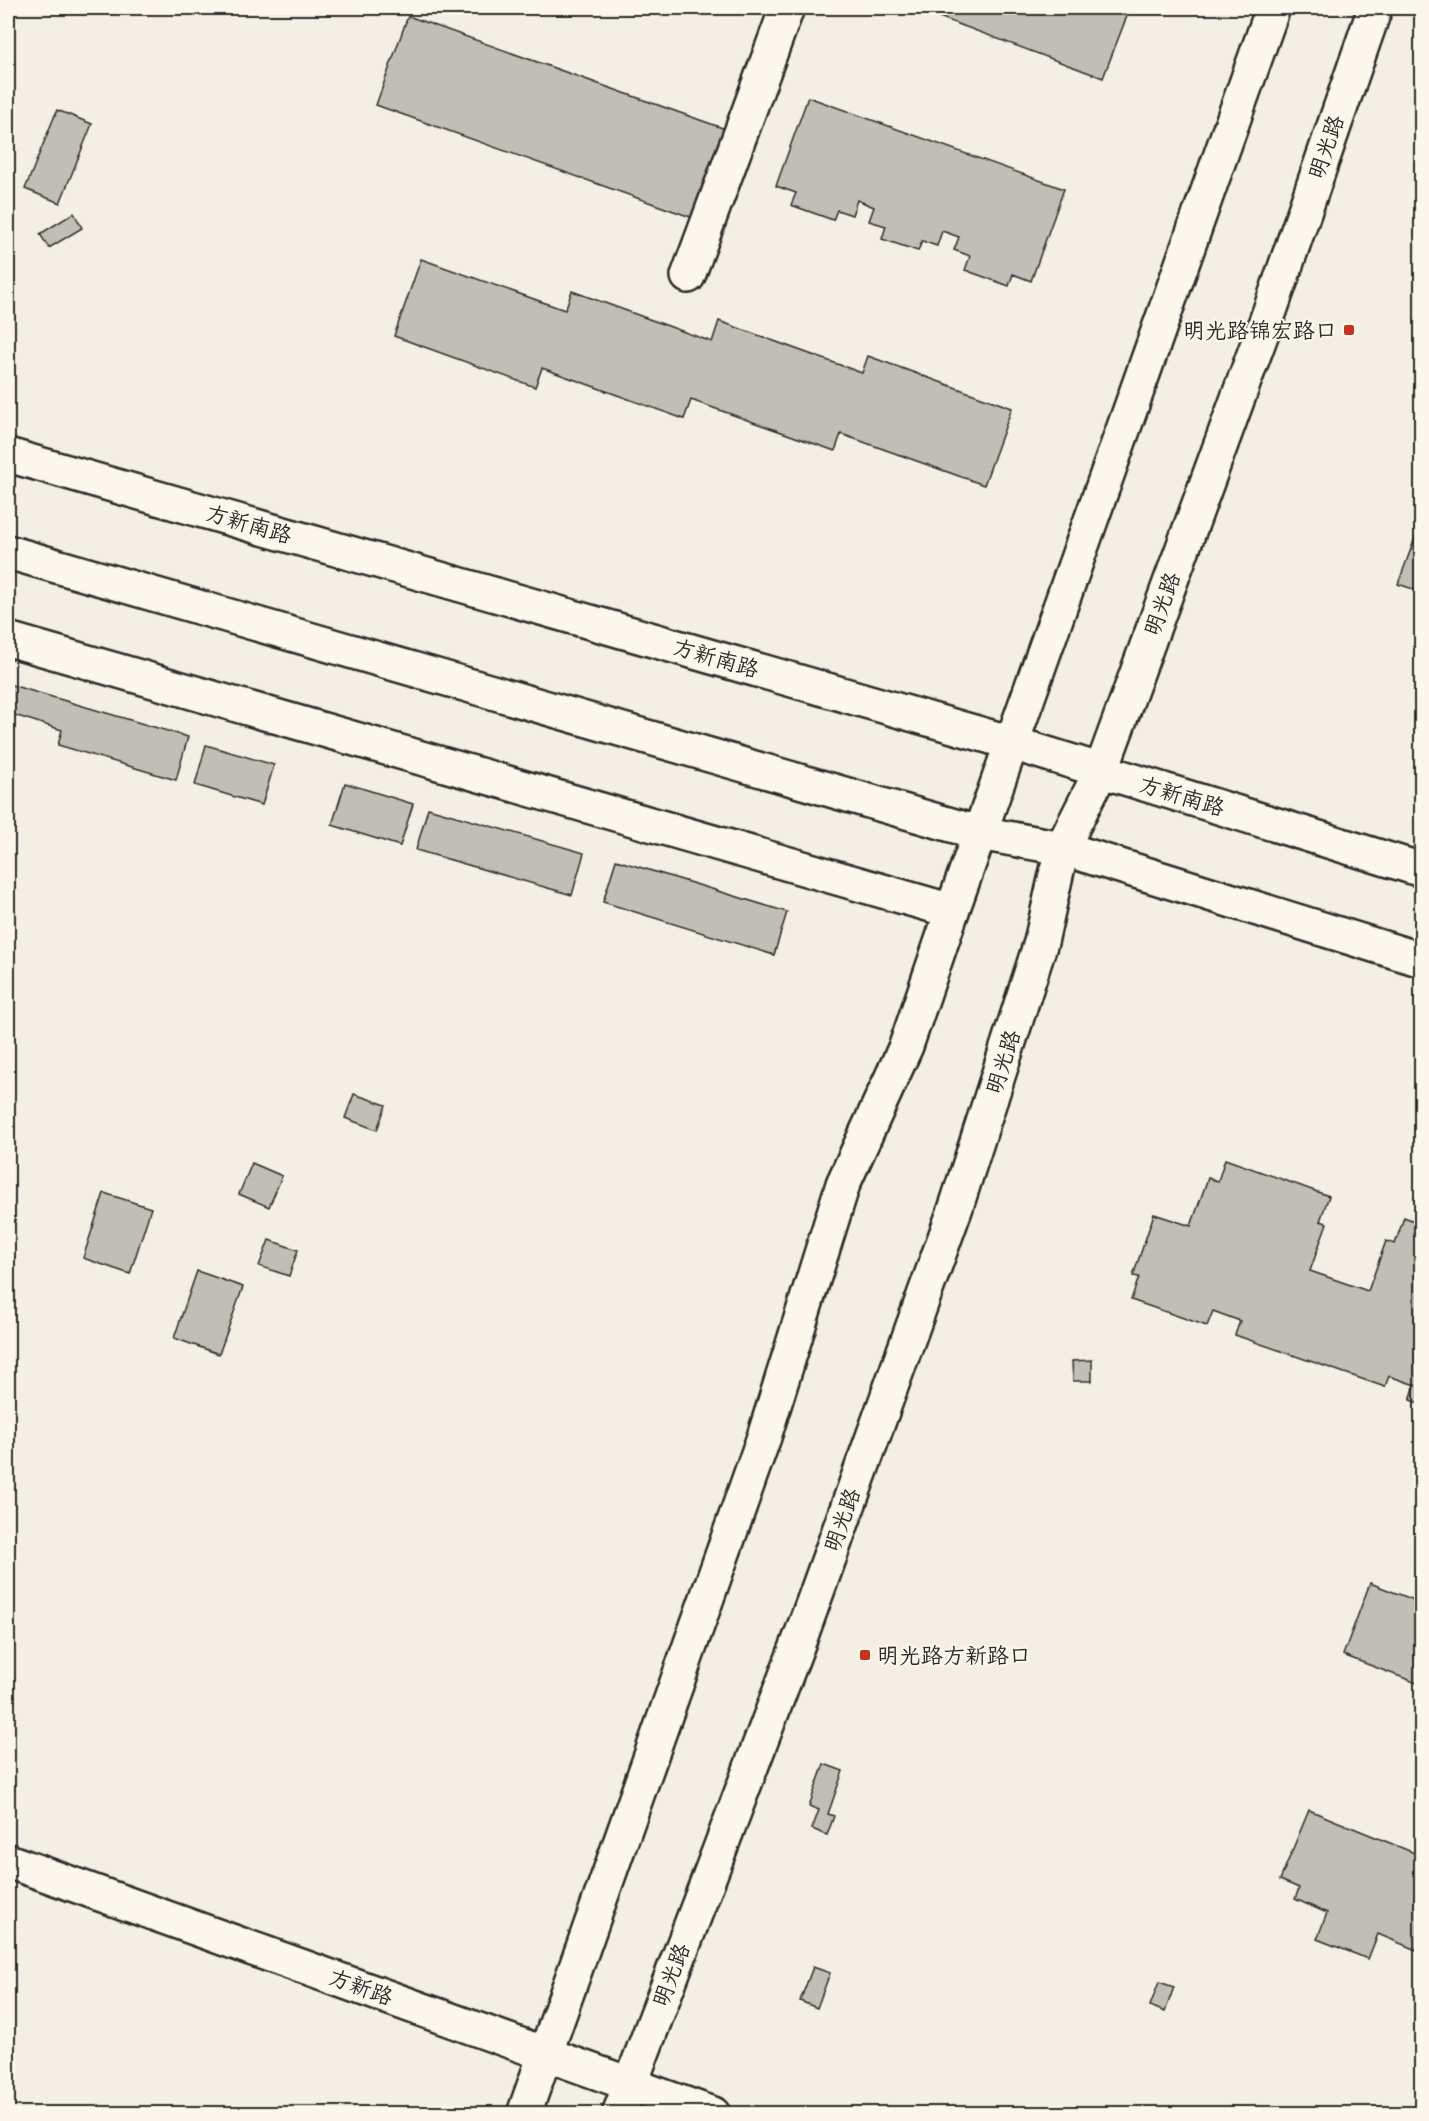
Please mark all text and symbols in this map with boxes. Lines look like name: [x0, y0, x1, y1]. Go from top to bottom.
street label: 明光路: [1302, 111, 1350, 183]
place label: 明光路锦宏路口: [1183, 316, 1337, 345]
marker: 明光路锦宏路口: [1342, 323, 1356, 337]
street label: 方新南路: [203, 498, 295, 550]
street label: 明光路: [1137, 568, 1187, 640]
street label: 方新南路: [670, 632, 762, 684]
street label: 方新南路: [1136, 769, 1228, 823]
street label: 明光路: [979, 1026, 1027, 1098]
street label: 明光路: [817, 1484, 867, 1556]
place label: 明光路方新路口: [877, 1641, 1031, 1670]
marker: 明光路方新路口: [858, 1648, 872, 1662]
street label: 明光路: [646, 1939, 696, 2011]
street label: 方新路: [325, 1962, 397, 2012]

